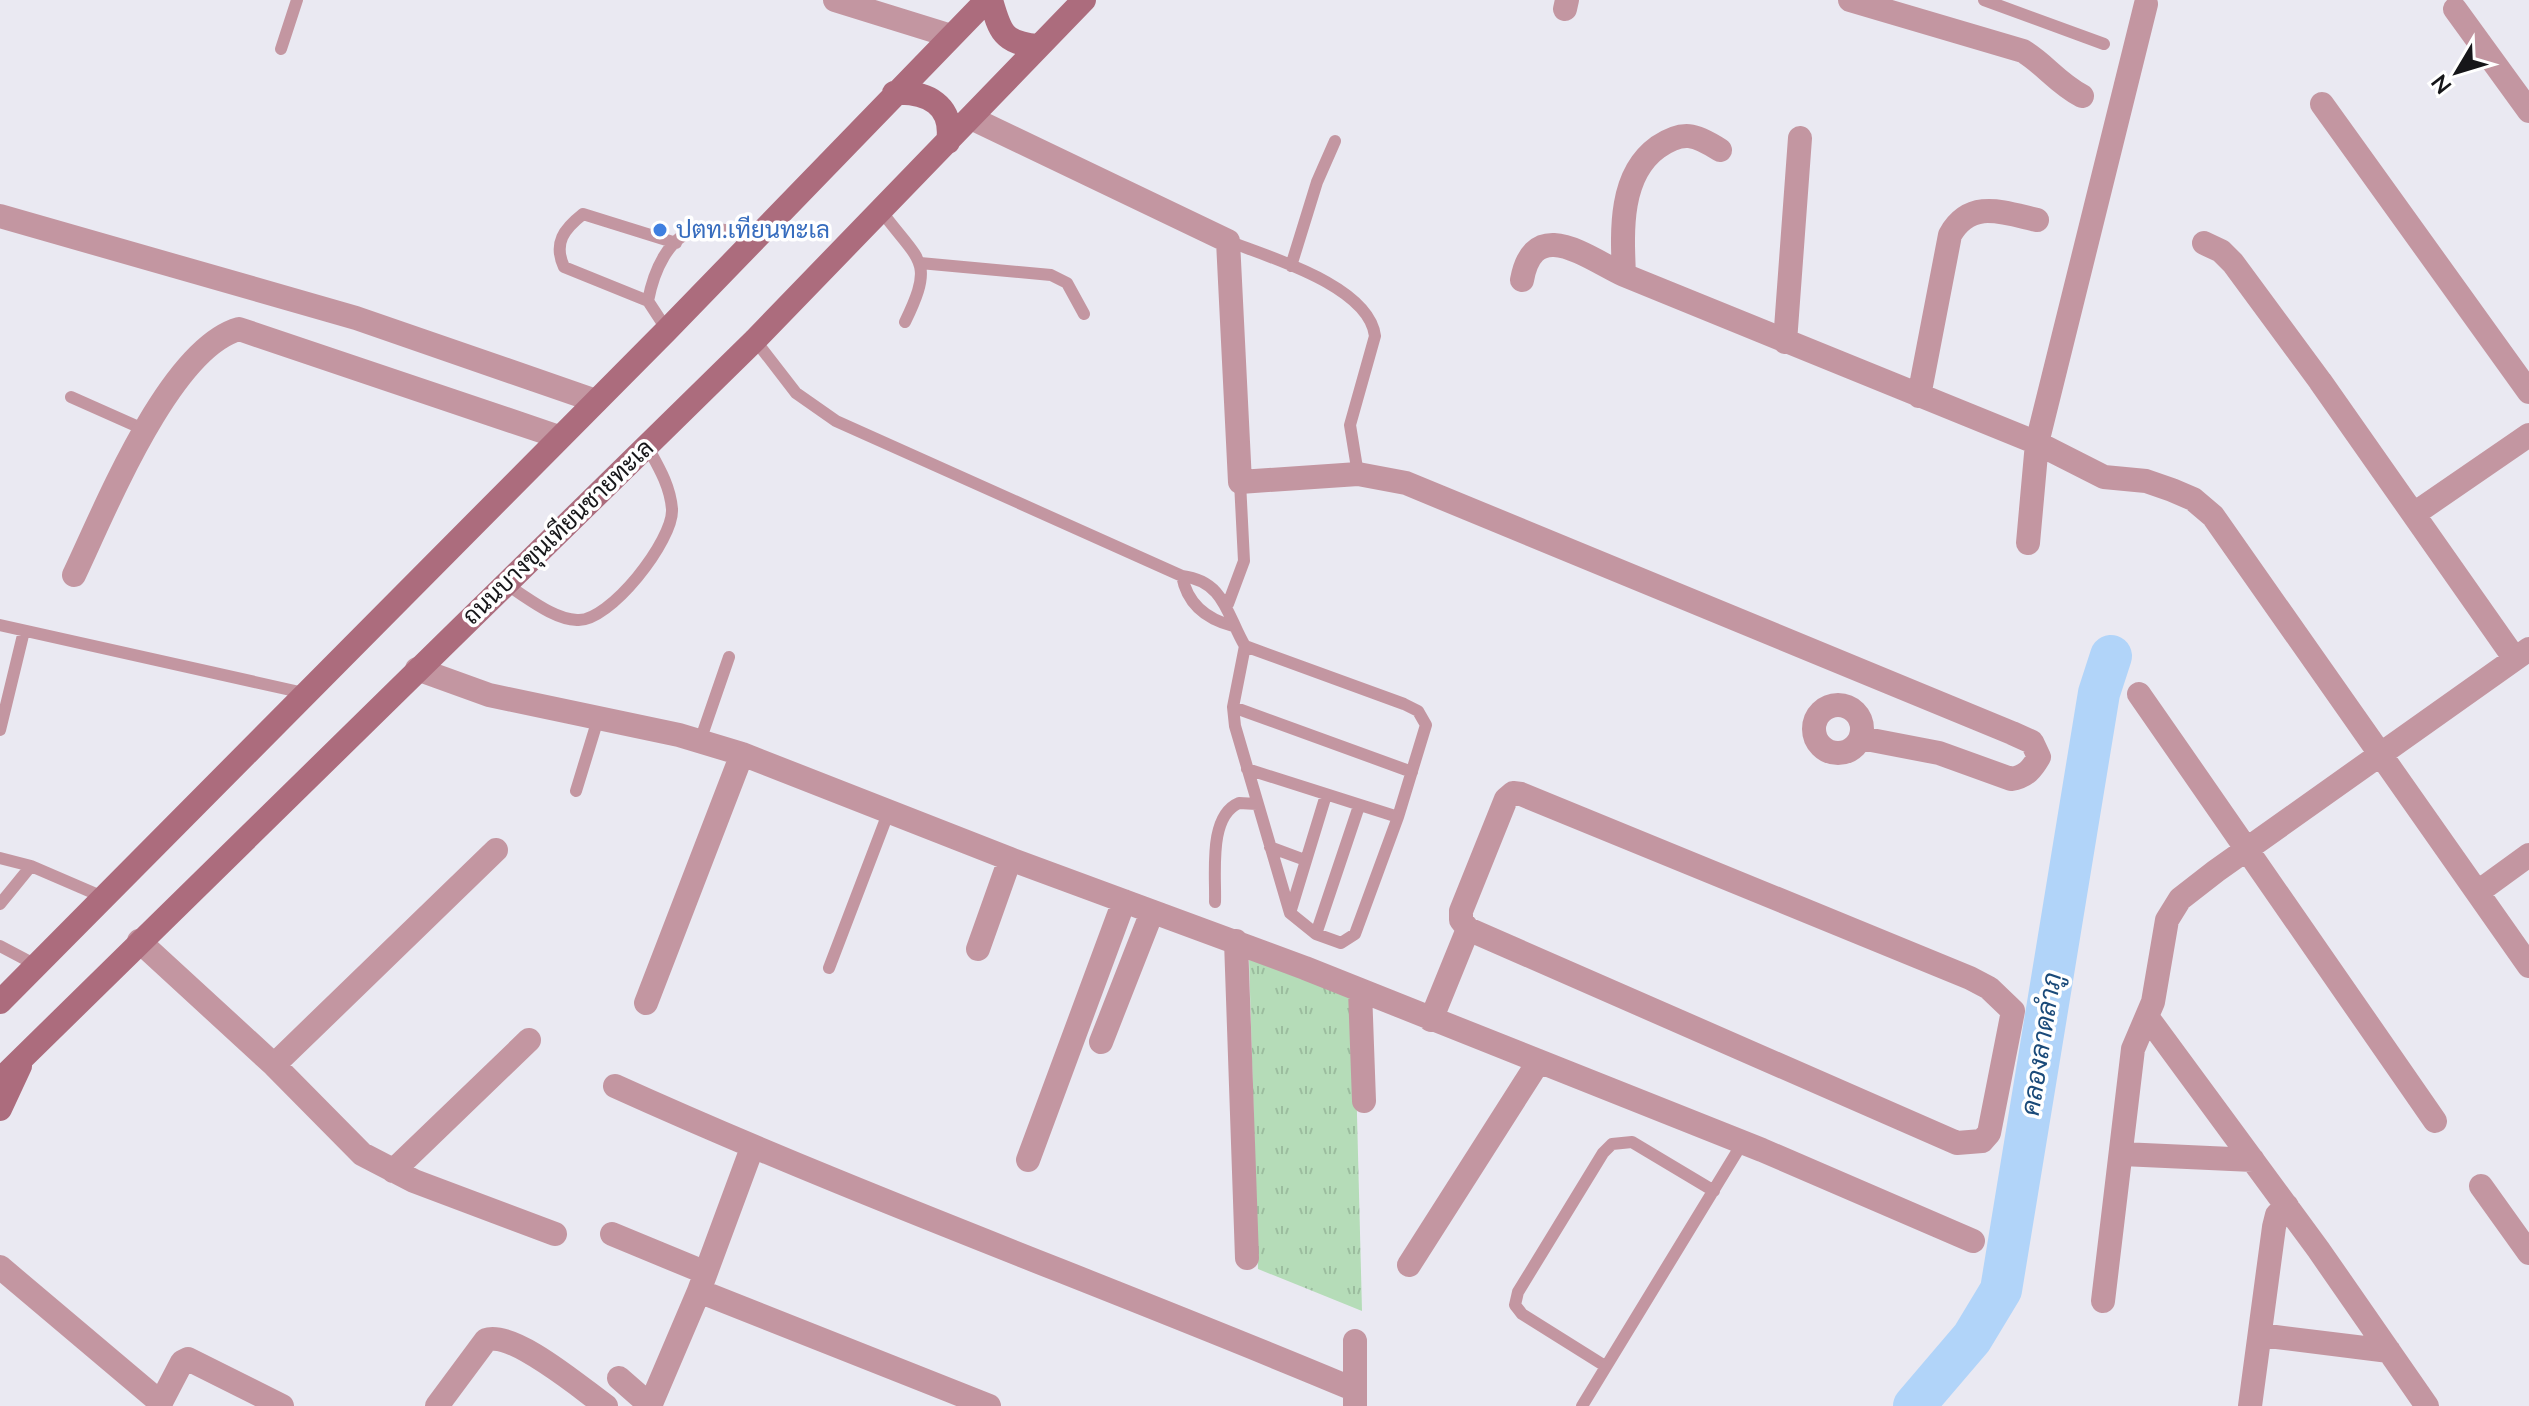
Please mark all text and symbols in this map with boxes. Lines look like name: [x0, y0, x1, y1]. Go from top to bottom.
north arrow: [2417, 32, 2497, 112]
text: N: [2425, 70, 2457, 100]
place label: ปตท.เทียนทะเล: [676, 214, 830, 243]
marker: ปตท.เทียนทะเล: [651, 221, 669, 239]
street label: ถนนบางขุนเทียนชายทะเล: [455, 432, 661, 632]
water label: คลองลาดลำภู: [2013, 970, 2070, 1118]

